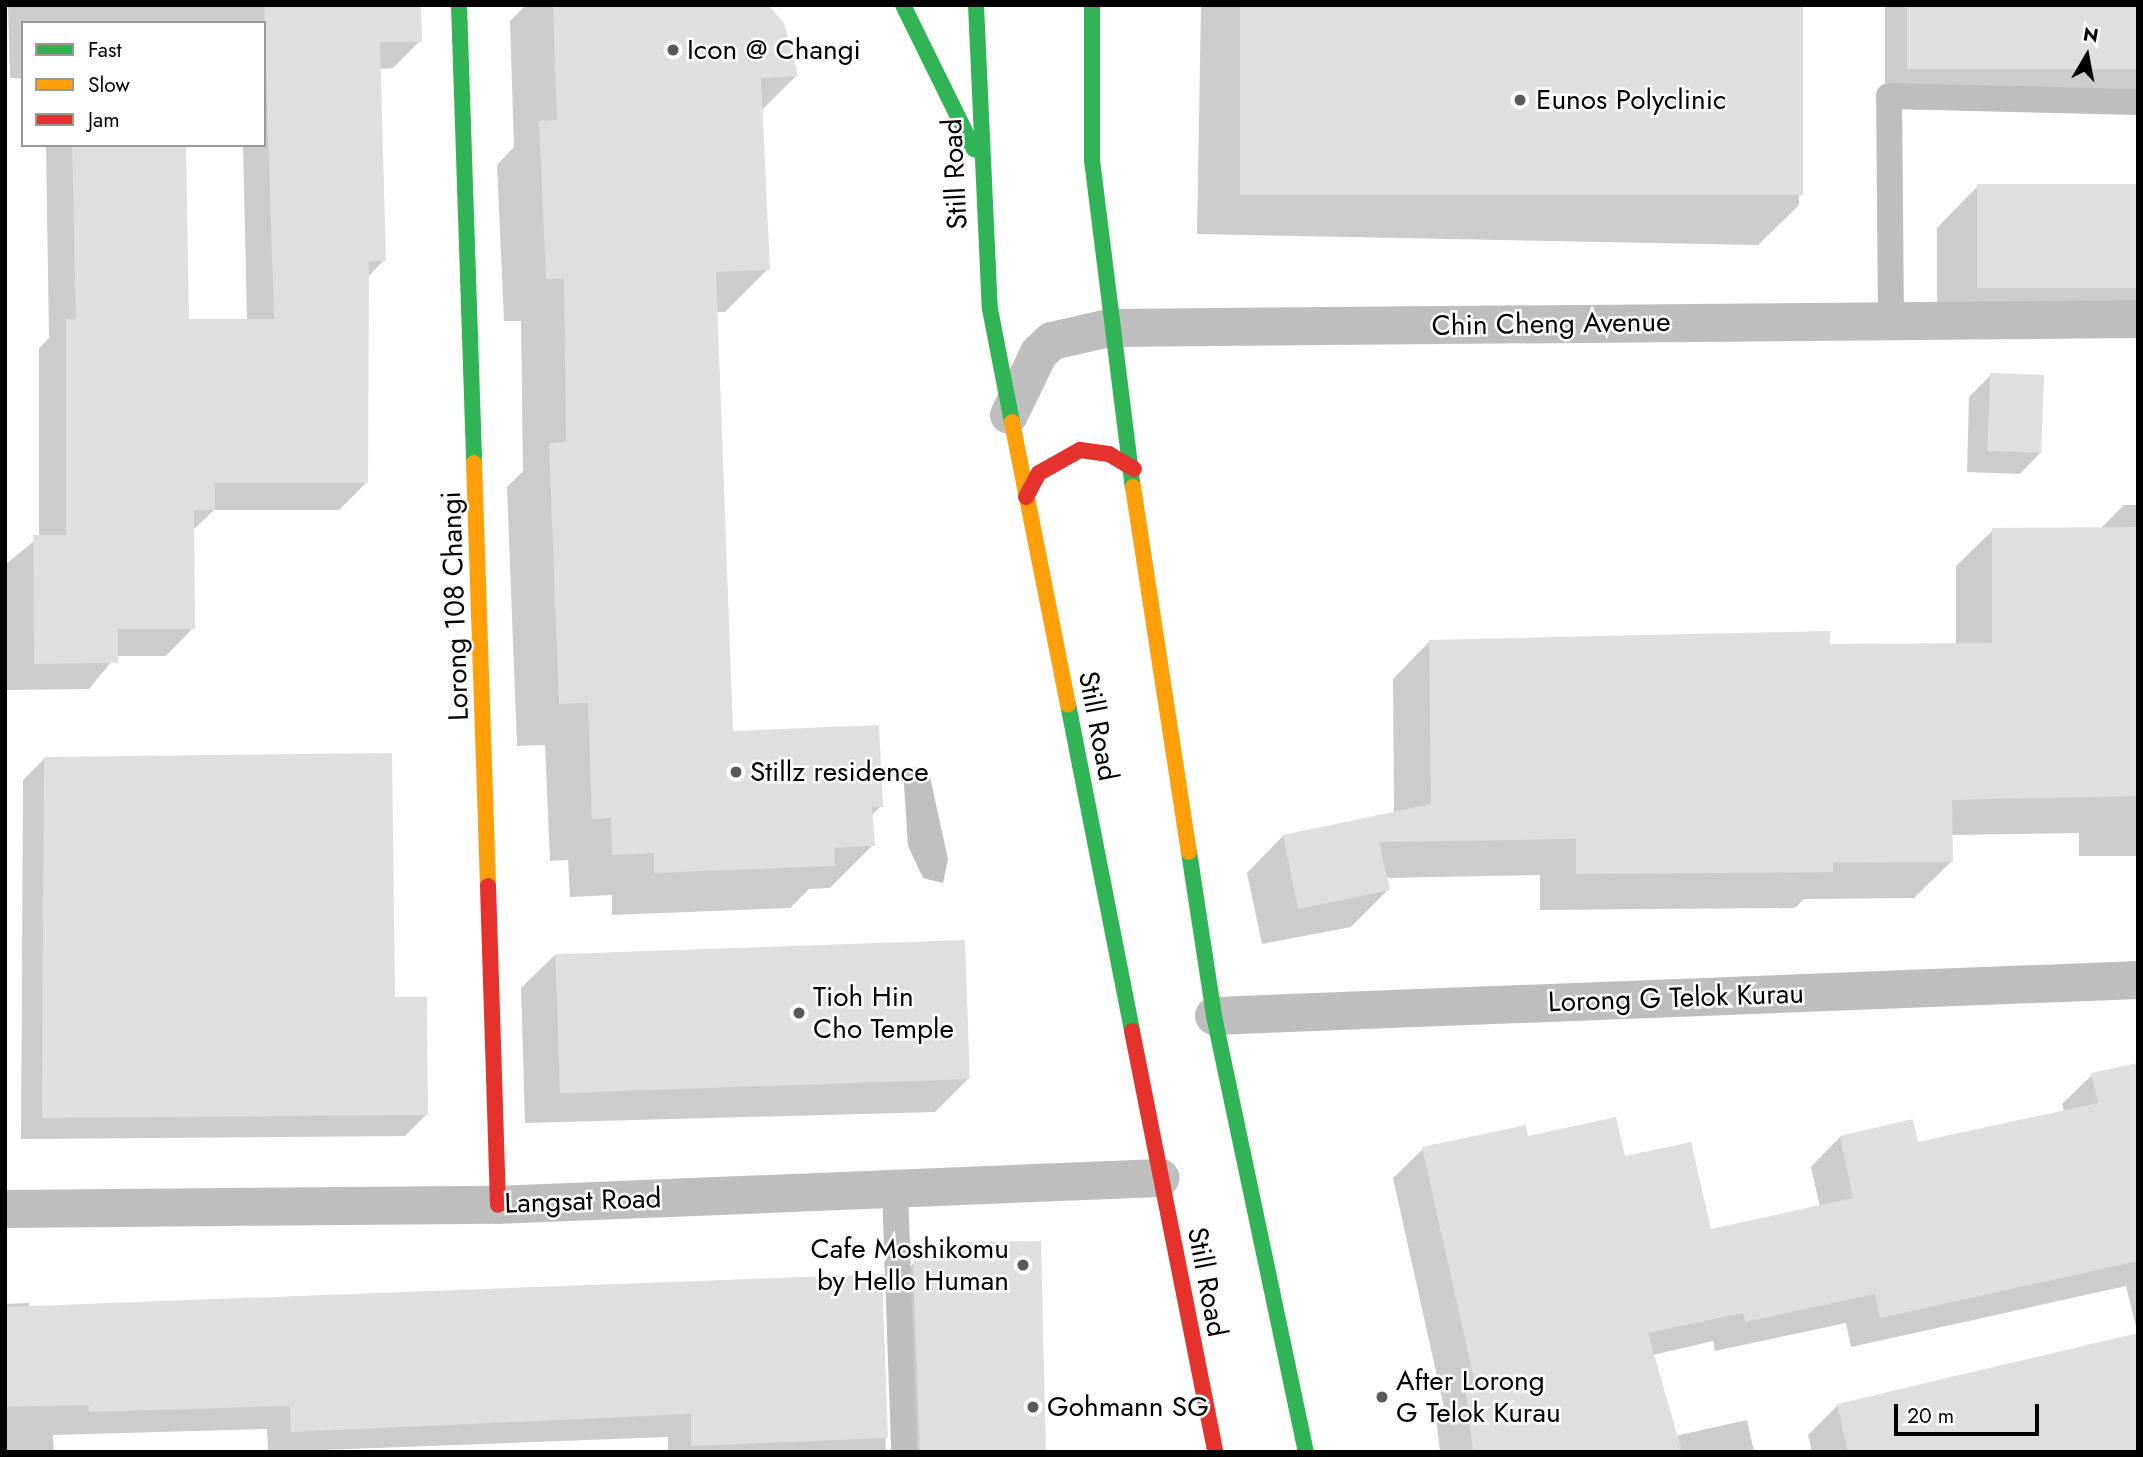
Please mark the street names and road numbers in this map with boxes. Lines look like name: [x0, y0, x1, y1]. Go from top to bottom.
street label: Still Road: [935, 118, 975, 230]
street label: Chin Cheng Avenue: [1431, 305, 1671, 343]
street label: Lorong 108 Changi: [434, 491, 476, 721]
street label: Still Road: [1071, 668, 1125, 784]
street label: Lorong G Telok Kurau: [1547, 977, 1805, 1019]
street label: Langsat Road: [504, 1181, 662, 1221]
street label: Still Road: [1180, 1224, 1234, 1340]

